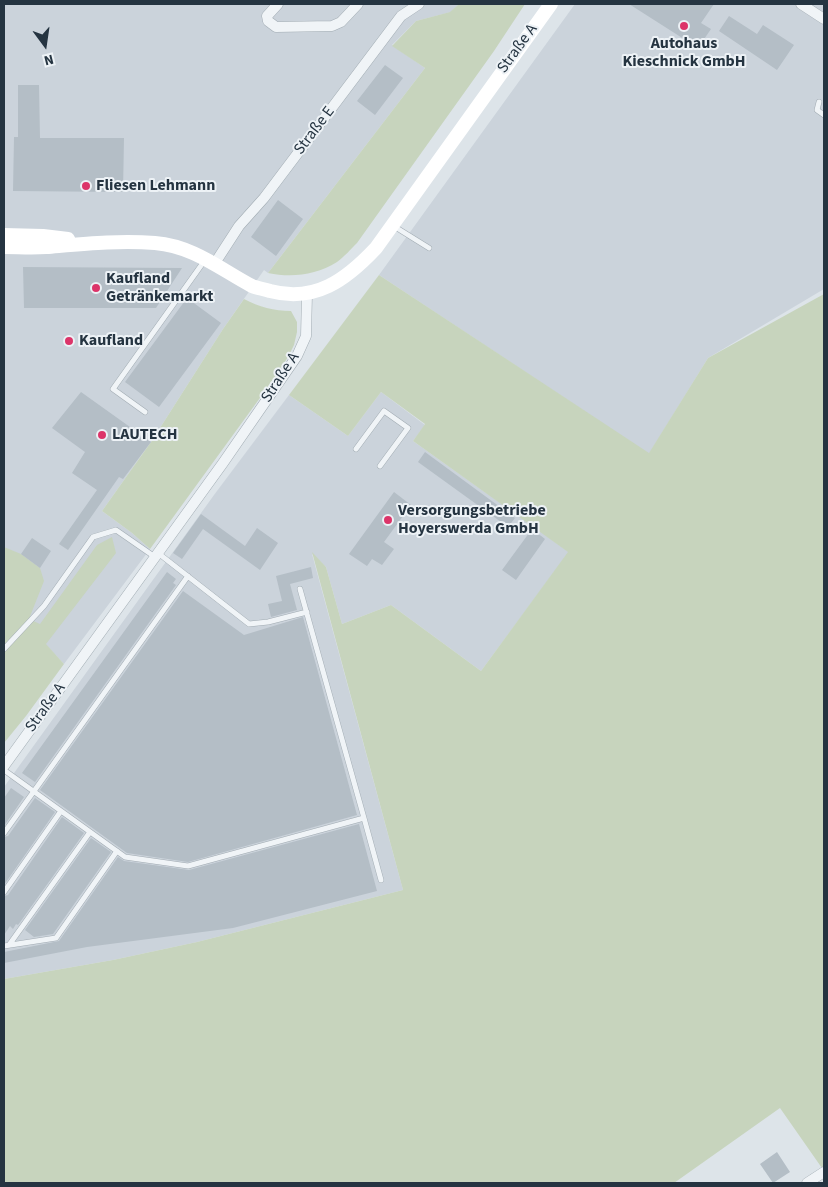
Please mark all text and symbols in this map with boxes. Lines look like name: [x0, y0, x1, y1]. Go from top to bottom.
north arrow: [20, 20, 70, 70]
marker: Autohaus Kieschnick GmbH: [678, 20, 690, 32]
street label: Straße A: [494, 21, 542, 77]
place label: Autohaus Kieschnick GmbH: [622, 34, 746, 72]
text: N: [42, 49, 56, 70]
street label: Straße E: [291, 103, 339, 159]
place label: Fliesen Lehmann: [96, 176, 215, 196]
marker: Fliesen Lehmann: [80, 180, 92, 192]
place label: Kaufland Getränkemarkt: [106, 269, 213, 307]
marker: Kaufland Getränkemarkt: [90, 282, 102, 294]
place label: Kaufland: [79, 331, 143, 351]
marker: Kaufland: [63, 335, 75, 347]
street label: Straße A: [258, 349, 304, 407]
place label: LAUTECH: [112, 425, 178, 445]
marker: LAUTECH: [96, 429, 108, 441]
place label: Versorgungsbetriebe Hoyerswerda GmbH: [398, 501, 546, 539]
marker: Versorgungsbetriebe Hoyerswerda GmbH: [382, 514, 394, 526]
street label: Straße A: [22, 680, 70, 736]

